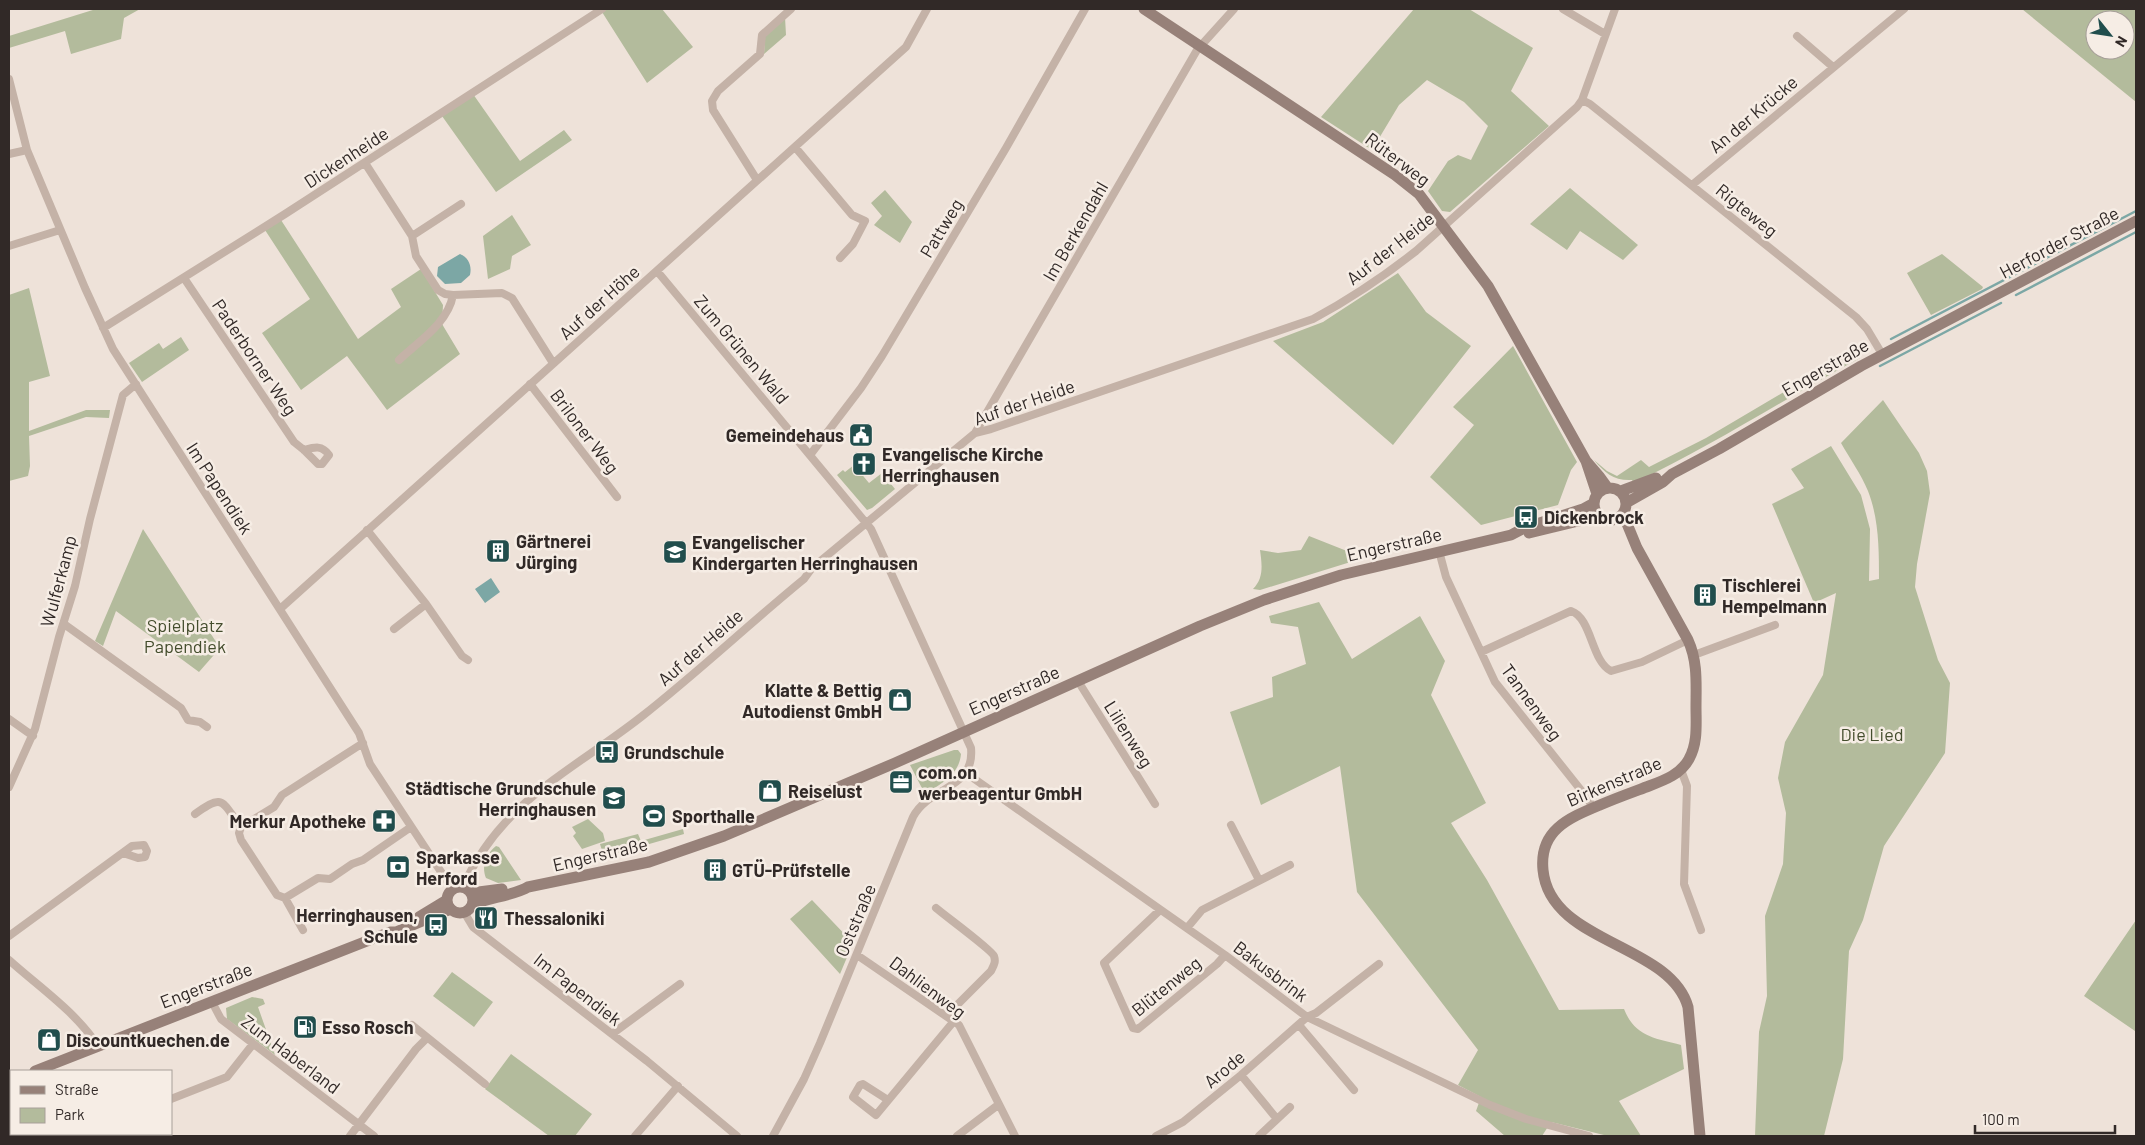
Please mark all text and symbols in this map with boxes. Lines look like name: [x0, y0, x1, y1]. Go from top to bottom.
north arrow: [2085, 10, 2135, 60]
text: N: [2112, 33, 2131, 50]
street label: An der Krücke: [1704, 71, 1802, 157]
street label: Dickenheide: [300, 122, 392, 192]
street label: Rüterweg: [1361, 127, 1435, 191]
street label: Im Berkendahl: [1038, 177, 1112, 285]
street label: Rigteweg: [1712, 179, 1782, 241]
street label: Pattweg: [915, 195, 967, 261]
street label: Herforder Straße: [1996, 201, 2122, 283]
street label: Auf der Heide: [1342, 207, 1438, 289]
street label: Auf der Höhe: [554, 260, 644, 344]
street label: Zum Grünen Wald: [690, 290, 794, 408]
street label: Paderborner Weg: [208, 295, 302, 419]
street label: Engerstraße: [1778, 333, 1872, 401]
street label: Auf der Heide: [971, 374, 1077, 430]
street label: Briloner Weg: [546, 385, 624, 477]
public building icon: Gemeindehaus: [848, 422, 874, 448]
place label: Gemeindehaus: [726, 424, 844, 446]
street label: Im Papendiek: [182, 438, 258, 538]
place label: Evangelische Kirche Herringhausen: [882, 443, 1043, 486]
church icon: Evangelische Kirche Herringhausen: [851, 451, 877, 477]
bus stop icon: Dickenbrock: [1513, 504, 1539, 530]
place label: Dickenbrock: [1544, 506, 1644, 528]
street label: Engerstraße: [1344, 522, 1444, 566]
place label: Gärtnerei Jürging: [516, 530, 591, 573]
place label: Evangelischer Kindergarten Herringhausen: [692, 531, 918, 574]
street label: Wulferkamp: [35, 533, 81, 629]
building icon: Gärtnerei Jürging: [485, 538, 511, 564]
school or university icon: Evangelischer Kindergarten Herringhausen: [662, 539, 688, 565]
place label: Tischlerei Hempelmann: [1722, 574, 1827, 617]
building icon: Tischlerei Hempelmann: [1692, 582, 1718, 608]
street label: Auf der Heide: [653, 604, 747, 690]
park label: Spielplatz Papendiek: [144, 614, 226, 657]
street label: Tannenweg: [1497, 659, 1567, 745]
street label: Engerstraße: [965, 660, 1063, 720]
place label: Klatte & Bettig Autodienst GmbH: [742, 679, 882, 722]
shop icon: Klatte & Bettig Autodienst GmbH: [887, 687, 913, 713]
street label: Lilienweg: [1100, 697, 1158, 771]
park label: Die Lied: [1840, 723, 1904, 745]
bus stop icon: Grundschule: [594, 739, 620, 765]
place label: Grundschule: [624, 741, 724, 763]
street label: Birkenstraße: [1563, 751, 1665, 811]
place label: com.on werbeagentur GmbH: [918, 761, 1082, 804]
office icon: com.on werbeagentur GmbH: [888, 769, 914, 795]
place label: Städtische Grundschule Herringhausen: [405, 777, 596, 820]
shop icon: Reiselust: [757, 778, 783, 804]
place label: Reiselust: [788, 780, 862, 802]
school or university icon: Städtische Grundschule Herringhausen: [601, 785, 627, 811]
sports icon: Sporthalle: [641, 803, 667, 829]
place label: Sporthalle: [672, 805, 755, 827]
pharmacy icon: Merkur Apotheke: [371, 808, 397, 834]
place label: Merkur Apotheke: [229, 810, 366, 832]
street label: Engerstraße: [550, 832, 650, 876]
place label: Sparkasse Herford: [416, 846, 500, 889]
bank icon: Sparkasse Herford: [385, 854, 411, 880]
building icon: GTÜ-Prüfstelle: [702, 857, 728, 883]
place label: GTÜ-Prüfstelle: [732, 859, 851, 881]
street label: Oststraße: [830, 880, 880, 960]
place label: Herringhausen, Schule: [296, 904, 418, 947]
restaurant icon: Thessaloniki: [473, 905, 499, 931]
place label: Thessaloniki: [504, 907, 605, 929]
bus stop icon: Herringhausen, Schule: [423, 912, 449, 938]
street label: Bakusbrink: [1229, 936, 1313, 1006]
street label: Im Papendiek: [530, 948, 626, 1030]
street label: Dahlienweg: [886, 951, 970, 1023]
street label: Blütenweg: [1127, 952, 1205, 1020]
street label: Engerstraße: [157, 957, 255, 1013]
street label: Zum Haberland: [237, 1010, 345, 1098]
fuel station icon: Esso Rosch: [292, 1014, 318, 1040]
place label: Esso Rosch: [322, 1016, 414, 1038]
shop icon: Discountkuechen.de: [36, 1027, 62, 1053]
place label: Discountkuechen.de: [66, 1029, 230, 1051]
street label: Arode: [1199, 1046, 1249, 1092]
legend: [10, 1070, 172, 1135]
text: Straße: [55, 1080, 99, 1098]
scale bar: [1975, 1102, 2115, 1134]
text: Park: [55, 1105, 85, 1123]
text: 100 m: [1982, 1110, 2020, 1128]

